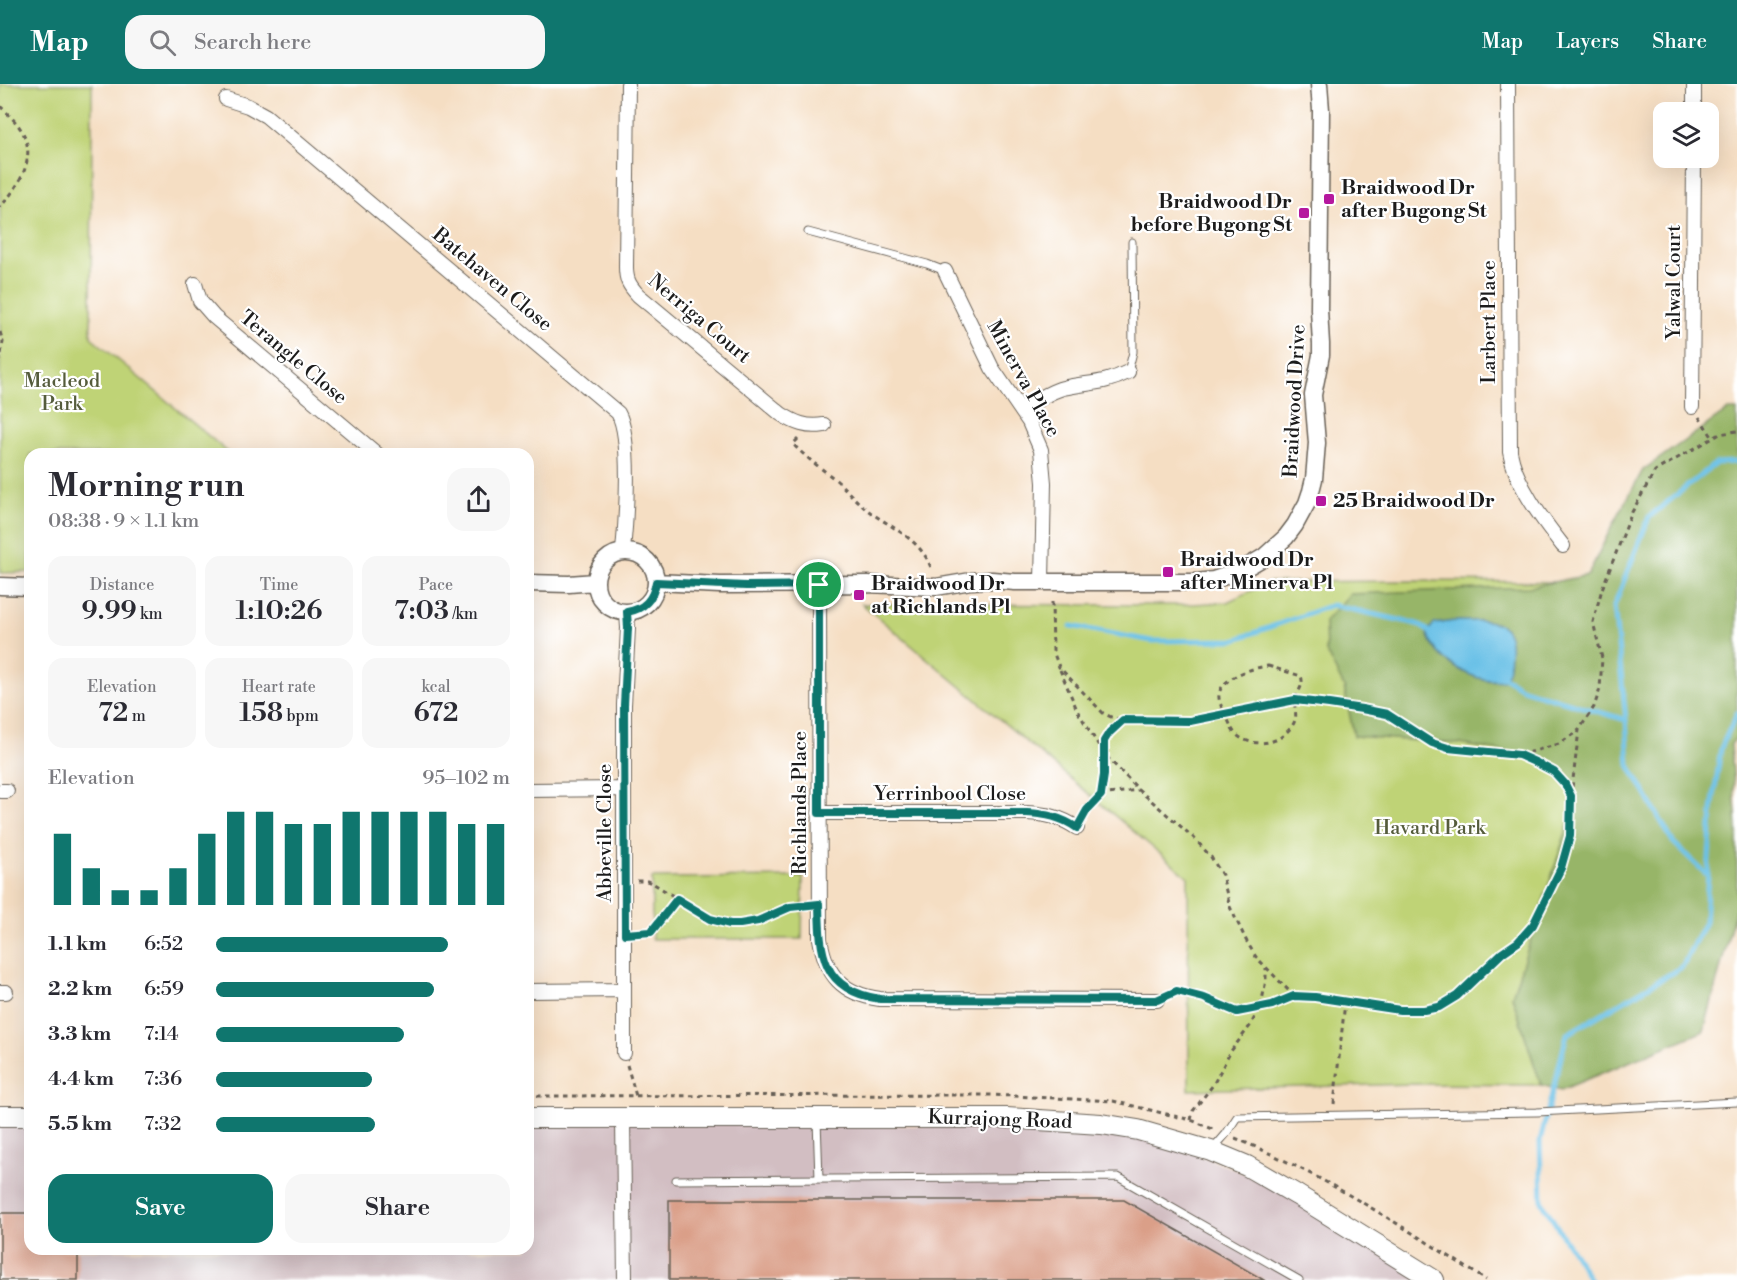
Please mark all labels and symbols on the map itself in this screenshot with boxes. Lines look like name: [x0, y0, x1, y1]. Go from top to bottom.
place label: Braidwood Dr after Bugong St: [1341, 176, 1488, 224]
place label: Braidwood Dr before Bugong St: [1130, 190, 1293, 238]
marker: Braidwood Dr after Bugong St: [1322, 192, 1336, 206]
marker: Braidwood Dr before Bugong St: [1297, 206, 1311, 220]
street label: Batehaven Close: [426, 222, 557, 337]
street label: Yalwal Court: [1662, 225, 1687, 340]
street label: Larbert Place: [1477, 260, 1502, 384]
street label: Nerriga Court: [642, 269, 756, 369]
street label: Terangle Close: [234, 306, 352, 410]
street label: Minerva Place: [981, 316, 1065, 442]
street label: Braidwood Drive: [1278, 324, 1311, 479]
park label: Macleod Park: [24, 369, 101, 417]
place label: 25 Braidwood Dr: [1333, 489, 1495, 514]
marker: 25 Braidwood Dr: [1314, 494, 1328, 508]
place label: Braidwood Dr after Minerva Pl: [1180, 548, 1333, 596]
pin: [793, 559, 844, 610]
marker: Braidwood Dr after Minerva Pl: [1161, 565, 1175, 579]
place label: Braidwood Dr at Richlands Pl: [871, 572, 1011, 620]
marker: Braidwood Dr at Richlands Pl: [852, 588, 866, 602]
street label: Richlands Place: [788, 731, 813, 875]
street label: Abbeville Close: [593, 764, 618, 903]
street label: Yerrinbool Close: [873, 782, 1026, 807]
park label: Havard Park: [1374, 816, 1487, 841]
street label: Kurrajong Road: [927, 1105, 1073, 1135]

